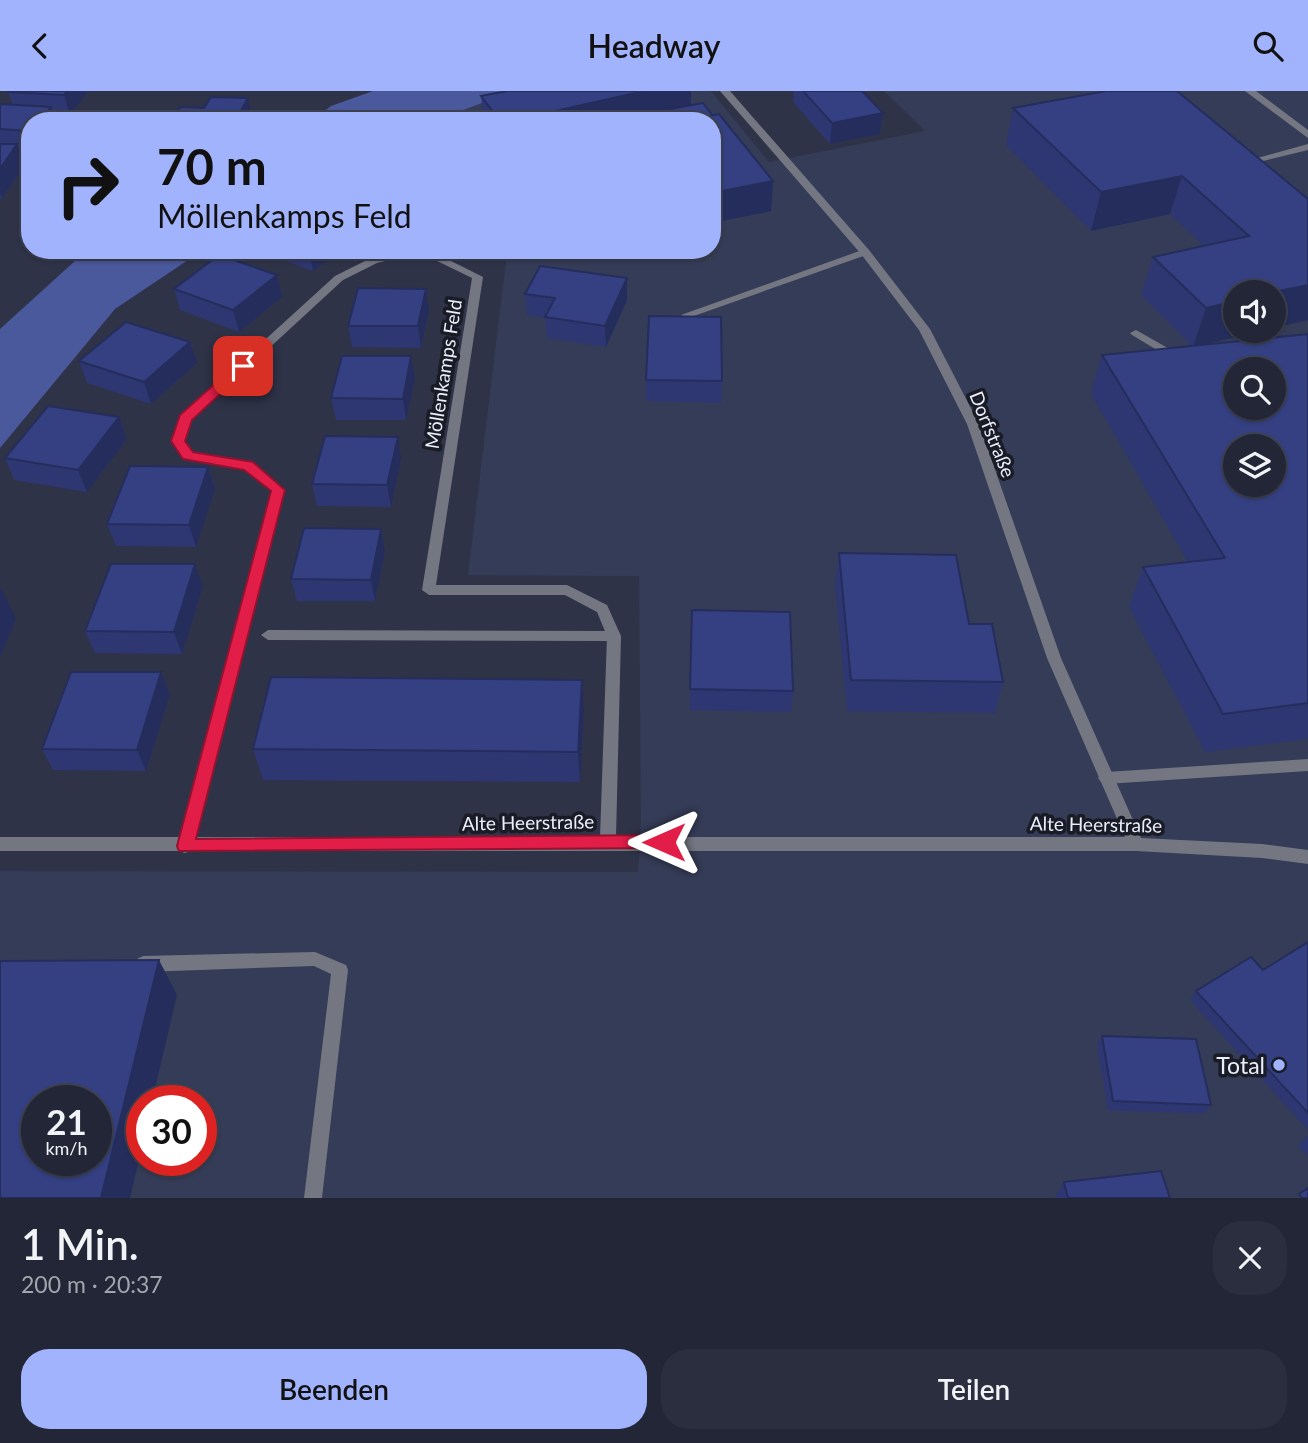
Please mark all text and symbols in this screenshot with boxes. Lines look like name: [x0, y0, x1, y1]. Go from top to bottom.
text: Headway: [588, 26, 720, 65]
icon: back: [21, 27, 59, 65]
icon: search: [1249, 27, 1287, 65]
text: 70 m: [157, 137, 267, 195]
icon: right: [42, 140, 133, 231]
text: Möllenkamps Feld: [157, 196, 412, 235]
map controls: [1223, 280, 1286, 497]
button: sound: [1223, 280, 1286, 343]
street label: Möllenkamps Feld: [420, 297, 466, 451]
pin: [213, 336, 273, 396]
icon: arrive: [224, 347, 262, 385]
button: search: [1223, 357, 1286, 420]
street label: Dorfstraße: [965, 388, 1021, 480]
button: layers: [1223, 434, 1286, 497]
position arrow: [627, 805, 701, 879]
street label: Alte Heerstraße: [462, 809, 594, 835]
street label: Alte Heerstraße: [1030, 811, 1162, 837]
place label: Total: [1216, 1051, 1265, 1079]
marker: Total: [1271, 1057, 1287, 1073]
speed limit sign: 30: [126, 1085, 217, 1176]
text: 21: [46, 1100, 87, 1142]
text: km/h: [45, 1137, 88, 1159]
text: 1 Min.: [21, 1219, 139, 1269]
button: close: [1213, 1221, 1287, 1295]
text: 200 m · 20:37: [21, 1270, 163, 1298]
button: Beenden: [21, 1349, 647, 1429]
button: Teilen: [661, 1349, 1287, 1429]

